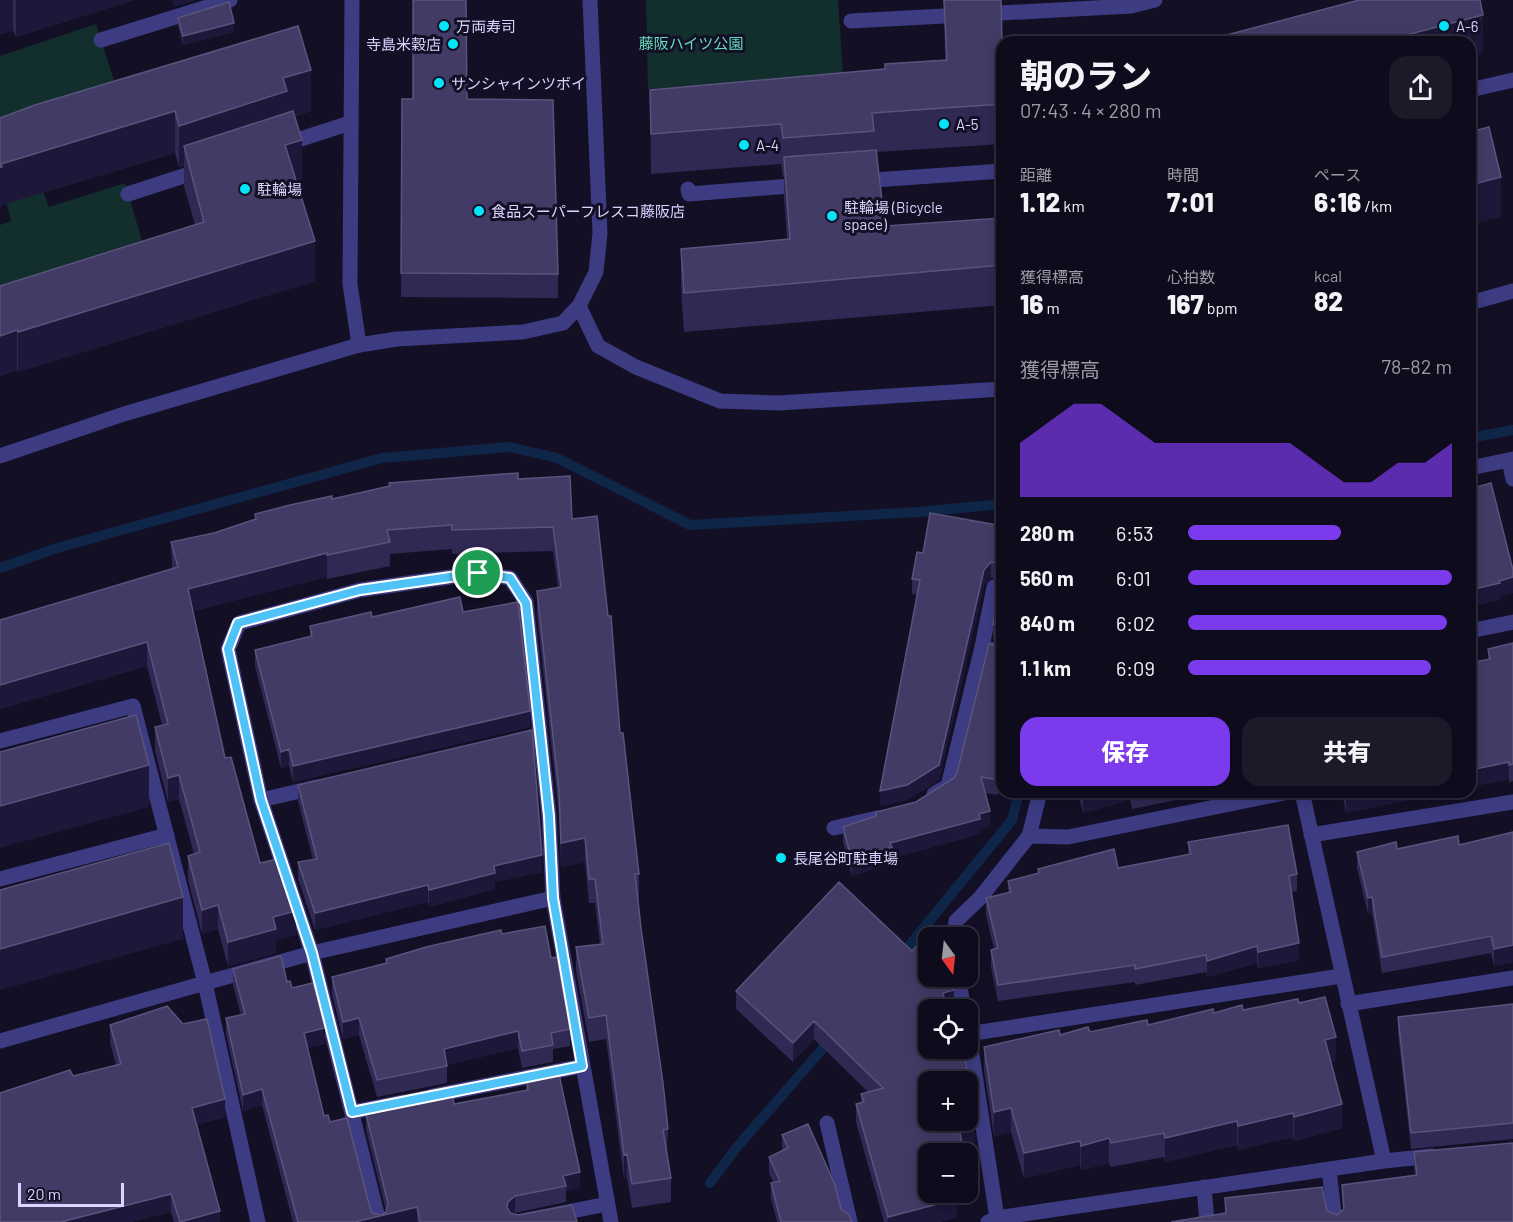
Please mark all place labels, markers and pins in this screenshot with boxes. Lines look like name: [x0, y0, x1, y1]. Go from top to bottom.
place label: 万両寿司: [456, 17, 516, 35]
place label: A-6: [1456, 17, 1479, 35]
marker: 万両寿司: [437, 19, 451, 33]
marker: A-6: [1437, 19, 1451, 33]
place label: 寺島米穀店: [366, 35, 441, 53]
marker: 寺島米穀店: [446, 37, 460, 51]
place label: サンシャインツボイ: [451, 74, 586, 92]
marker: サンシャインツボイ: [432, 76, 446, 90]
place label: A-5: [956, 115, 979, 133]
marker: A-5: [937, 117, 951, 131]
place label: A-4: [756, 136, 779, 154]
marker: A-4: [737, 138, 751, 152]
place label: 駐輪場: [257, 180, 302, 198]
marker: 駐輪場: [238, 182, 252, 196]
place label: 駐輪場 (Bicycle space): [844, 198, 943, 233]
place label: 食品スーパーフレスコ藤阪店: [491, 202, 685, 220]
marker: 食品スーパーフレスコ藤阪店: [472, 204, 486, 218]
marker: 駐輪場 (Bicycle space): [825, 209, 839, 223]
pin: [452, 547, 503, 598]
place label: 長尾谷町駐車場: [793, 849, 898, 867]
marker: 長尾谷町駐車場: [774, 851, 788, 865]

